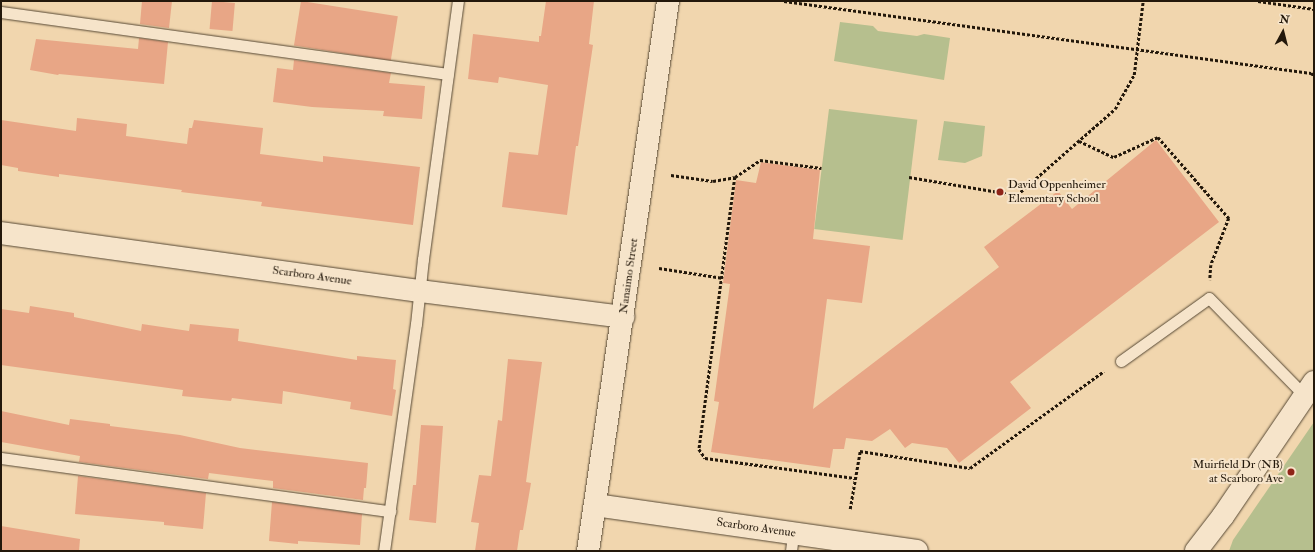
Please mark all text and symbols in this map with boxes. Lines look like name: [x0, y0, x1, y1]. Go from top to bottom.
north arrow: [1263, 12, 1303, 52]
text: N: [1279, 13, 1290, 27]
place label: David Oppenheimer Elementary School: [1008, 178, 1106, 206]
marker: David Oppenheimer Elementary School: [995, 187, 1005, 197]
street label: Nanaimo Street: [617, 237, 641, 315]
street label: Scarboro Avenue: [271, 263, 353, 289]
place label: Muirfield Dr (NB) at Scarboro Ave: [1193, 458, 1283, 486]
marker: Muirfield Dr (NB) at Scarboro Ave: [1286, 467, 1296, 477]
street label: Scarboro Avenue: [715, 515, 797, 541]

